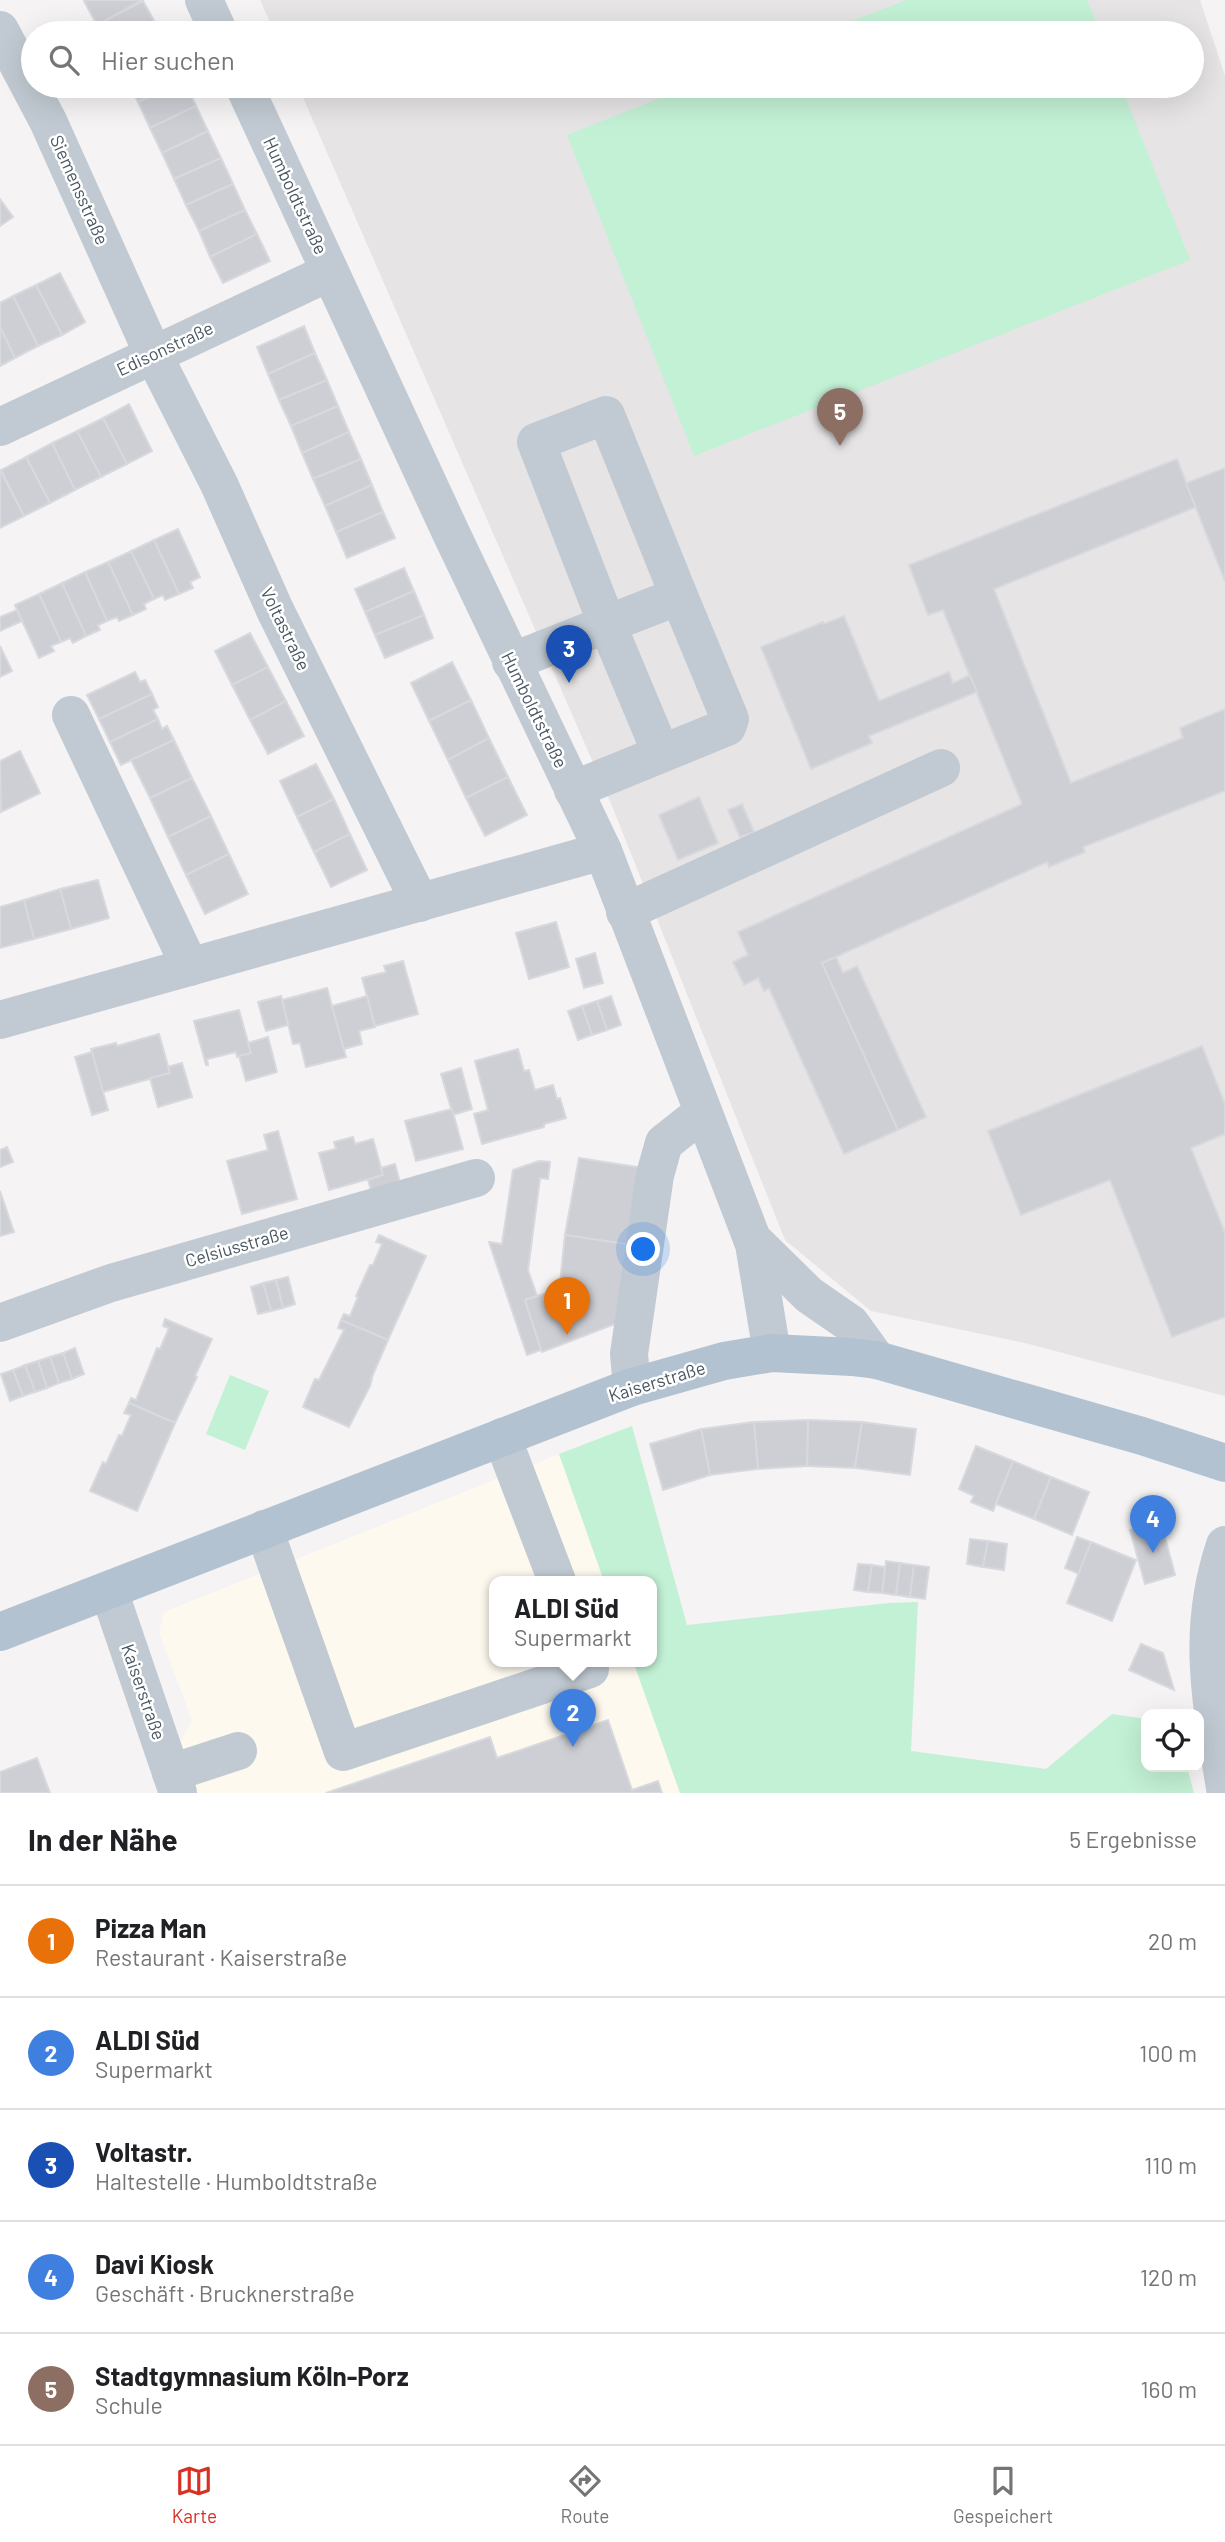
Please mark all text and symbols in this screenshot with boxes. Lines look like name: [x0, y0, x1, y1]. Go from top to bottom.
search box: [21, 21, 1204, 98]
icon: search: [45, 41, 83, 79]
text: Hier suchen: [101, 44, 235, 75]
street label: Siemensstraße: [46, 131, 114, 248]
street label: Humboldtstraße: [259, 133, 333, 258]
street label: Edisonstraße: [113, 316, 216, 380]
pin: 5: [817, 388, 863, 446]
street label: Voltastraße: [256, 583, 316, 674]
pin: 3: [546, 625, 592, 683]
street label: Humboldtstraße: [497, 648, 573, 771]
street label: Celsiusstraße: [183, 1221, 291, 1271]
your location: [626, 1232, 660, 1266]
pin: 1: [544, 1277, 590, 1335]
street label: Kaiserstraße: [606, 1356, 708, 1406]
pin: 4: [1130, 1495, 1176, 1553]
popup: [489, 1576, 657, 1667]
text: ALDI Süd: [514, 1592, 619, 1623]
text: Supermarkt: [514, 1623, 632, 1651]
street label: Kaiserstraße: [117, 1641, 171, 1743]
pin: 2: [550, 1689, 596, 1747]
map controls: [1141, 1709, 1204, 1772]
button: locate: [1141, 1709, 1204, 1772]
text: In der Nähe: [28, 1821, 178, 1857]
text: 5 Ergebnisse: [1069, 1825, 1197, 1853]
text: Pizza Man: [95, 1912, 207, 1943]
text: 1: [47, 1927, 55, 1955]
text: 20 m: [1148, 1927, 1197, 1955]
text: Restaurant · Kaiserstraße: [95, 1943, 347, 1971]
text: ALDI Süd: [95, 2024, 200, 2055]
text: 2: [45, 2039, 57, 2067]
text: 100 m: [1139, 2039, 1197, 2067]
text: Supermarkt: [95, 2055, 213, 2083]
text: Voltastr.: [95, 2136, 193, 2167]
text: 3: [45, 2151, 57, 2179]
text: 110 m: [1144, 2151, 1197, 2179]
text: Haltestelle · Humboldtstraße: [95, 2167, 377, 2195]
text: Davi Kiosk: [95, 2248, 214, 2279]
text: 4: [44, 2263, 58, 2291]
text: 120 m: [1140, 2263, 1197, 2291]
text: Geschäft · Brucknerstraße: [95, 2279, 355, 2307]
text: Stadtgymnasium Köln-Porz: [95, 2360, 409, 2391]
text: 5: [45, 2375, 57, 2403]
text: 160 m: [1140, 2375, 1197, 2403]
text: Schule: [95, 2391, 163, 2419]
tab: Karte: [172, 2462, 217, 2527]
tab: Route: [561, 2462, 609, 2527]
tab: Gespeichert: [953, 2462, 1053, 2527]

